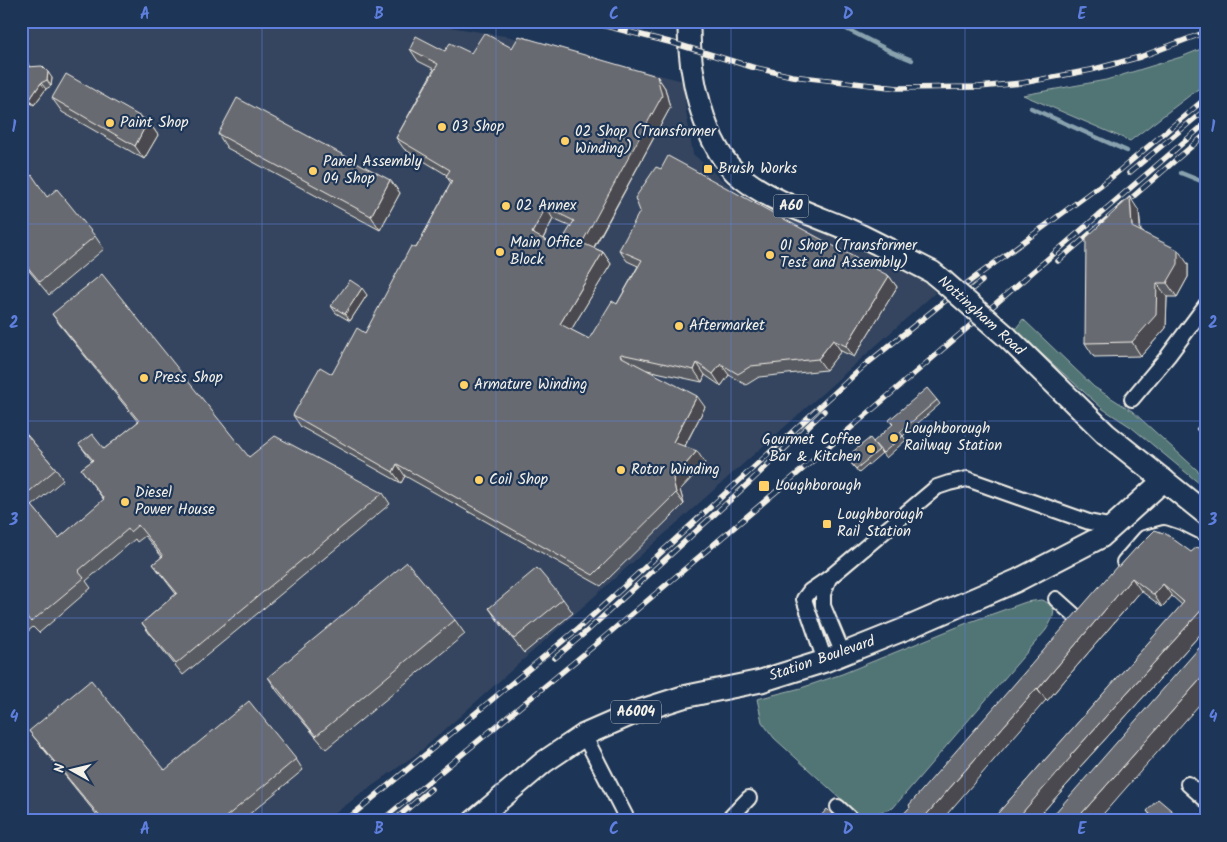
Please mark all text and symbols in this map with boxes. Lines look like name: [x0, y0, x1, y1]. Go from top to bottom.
text: A: [140, 2, 150, 27]
text: B: [374, 2, 384, 27]
text: C: [609, 2, 619, 27]
text: D: [843, 2, 854, 27]
text: E: [1078, 2, 1088, 27]
place label: Paint Shop: [120, 111, 189, 135]
text: 1: [12, 115, 17, 140]
place label: 03 Shop: [452, 115, 504, 139]
text: 1: [1211, 115, 1216, 140]
marker: Paint Shop: [104, 117, 116, 129]
place label: 02 Shop (Transformer Winding): [575, 120, 717, 161]
marker: 03 Shop: [436, 121, 448, 133]
marker: 02 Shop (Transformer Winding): [559, 135, 571, 147]
place label: Panel Assembly 04 Shop: [323, 150, 423, 191]
place label: Brush Works: [718, 157, 798, 181]
marker: Brush Works: [702, 163, 714, 175]
marker: Panel Assembly 04 Shop: [307, 165, 319, 177]
place label: 02 Annex: [516, 194, 577, 218]
road number: A60: [774, 195, 808, 218]
marker: 02 Annex: [500, 200, 512, 212]
place label: Main Office Block: [510, 231, 583, 272]
place label: 01 Shop (Transformer Test and Assembly): [780, 234, 918, 275]
marker: Main Office Block: [494, 246, 506, 258]
marker: 01 Shop (Transformer Test and Assembly): [764, 249, 776, 261]
street label: Nottingham Road: [932, 270, 1030, 362]
text: 2: [9, 311, 19, 336]
text: 2: [1208, 311, 1218, 336]
place label: Aftermarket: [689, 314, 765, 338]
marker: Aftermarket: [673, 320, 685, 332]
place label: Press Shop: [154, 366, 223, 390]
marker: Press Shop: [138, 372, 150, 384]
place label: Armature Winding: [474, 373, 587, 397]
marker: Armature Winding: [458, 379, 470, 391]
place label: Loughborough Railway Station: [904, 417, 1002, 458]
place label: Gourmet Coffee Bar & Kitchen: [762, 428, 861, 469]
marker: Loughborough Railway Station: [888, 432, 900, 444]
marker: Gourmet Coffee Bar & Kitchen: [865, 443, 877, 455]
place label: Rotor Winding: [631, 458, 720, 482]
marker: Rotor Winding: [615, 464, 627, 476]
place label: Coil Shop: [489, 468, 548, 492]
marker: Coil Shop: [473, 474, 485, 486]
place label: Loughborough: [775, 474, 861, 498]
marker: Loughborough: [757, 479, 771, 493]
place label: Diesel Power House: [135, 481, 215, 522]
marker: Diesel Power House: [119, 496, 131, 508]
place label: Loughborough Rail Station: [837, 503, 923, 544]
text: 3: [9, 508, 19, 533]
text: 3: [1208, 508, 1218, 533]
marker: Loughborough Rail Station: [821, 518, 833, 530]
street label: Station Boulevard: [766, 629, 879, 688]
road number: A6004: [611, 700, 661, 724]
text: 4: [10, 705, 19, 730]
text: 4: [1209, 705, 1218, 730]
north arrow: [48, 744, 98, 794]
text: N: [49, 762, 72, 774]
text: A: [140, 817, 150, 842]
text: B: [374, 817, 384, 842]
text: C: [609, 817, 619, 842]
text: D: [843, 817, 854, 842]
text: E: [1078, 817, 1088, 842]

